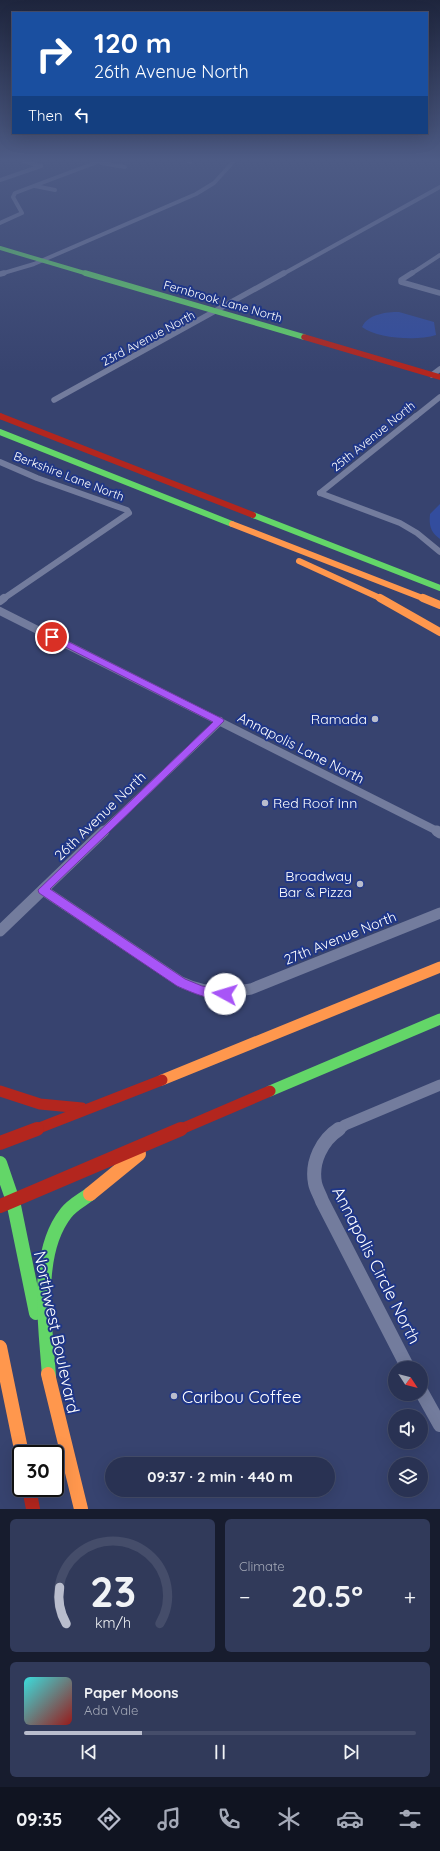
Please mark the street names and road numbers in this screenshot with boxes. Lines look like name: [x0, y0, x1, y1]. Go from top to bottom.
street label: Fernbrook Lane North: [162, 277, 284, 325]
street label: 23rd Avenue North: [99, 307, 197, 369]
street label: 25th Avenue North: [328, 398, 418, 474]
street label: Berkshire Lane North: [12, 448, 126, 504]
street label: Annapolis Lane North: [235, 708, 367, 788]
street label: 26th Avenue North: [50, 768, 150, 864]
street label: 27th Avenue North: [281, 907, 399, 969]
street label: Annapolis Circle North: [328, 1183, 426, 1347]
street label: Northwest Boulevard: [30, 1249, 84, 1415]

